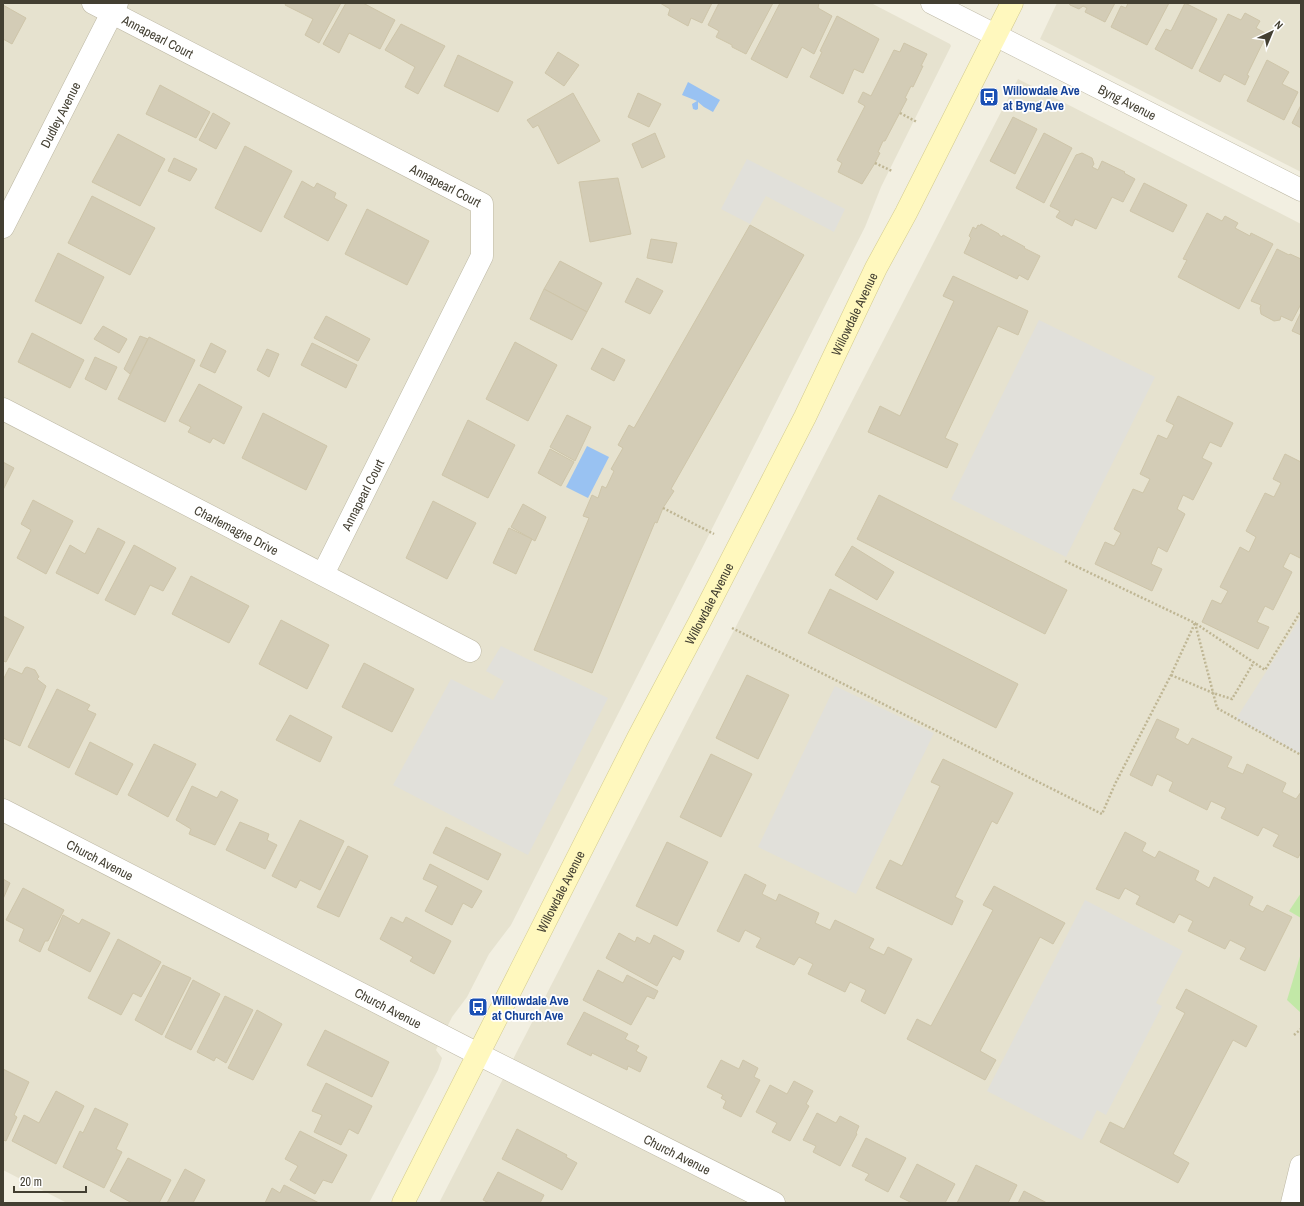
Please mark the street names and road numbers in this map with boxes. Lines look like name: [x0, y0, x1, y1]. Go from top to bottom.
street label: Annapearl Court: [119, 11, 196, 62]
street label: Dudley Avenue: [36, 79, 84, 150]
street label: Byng Avenue: [1096, 80, 1159, 124]
street label: Annapearl Court: [406, 159, 484, 211]
street label: Willowdale Avenue: [827, 270, 881, 358]
street label: Annapearl Court: [337, 457, 388, 534]
street label: Charlemagne Drive: [192, 501, 282, 559]
street label: Willowdale Avenue: [681, 560, 737, 647]
street label: Church Avenue: [64, 836, 136, 884]
street label: Willowdale Avenue: [533, 847, 588, 936]
street label: Church Avenue: [352, 984, 424, 1032]
street label: Church Avenue: [641, 1130, 714, 1178]

